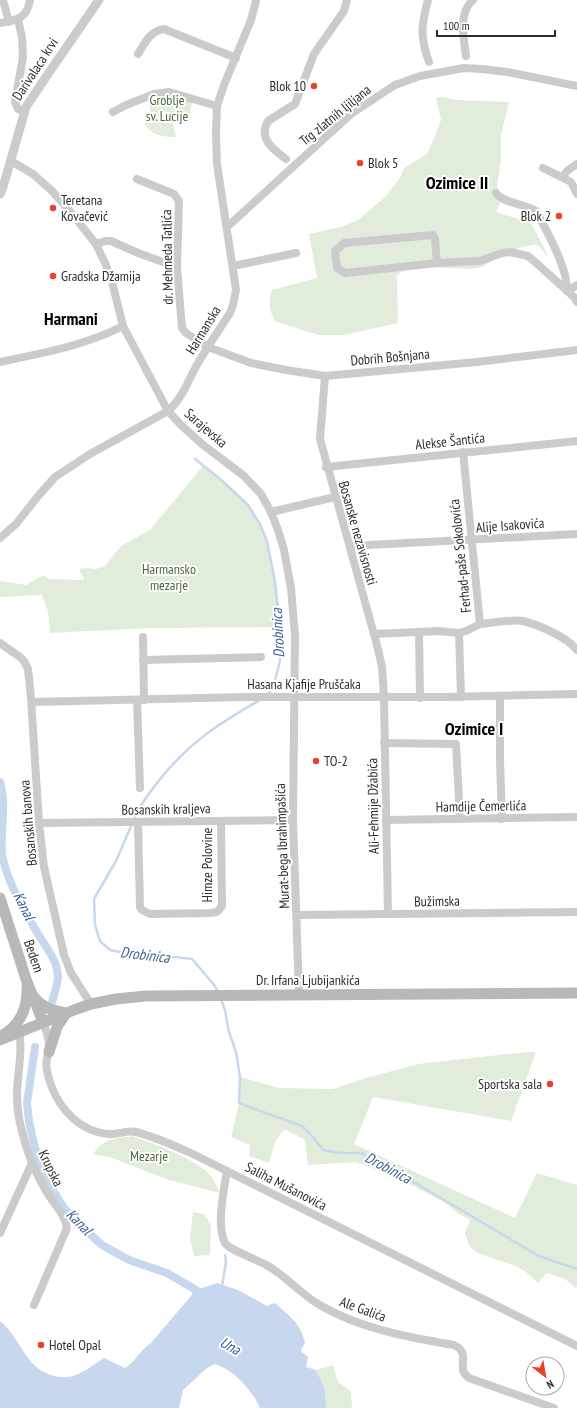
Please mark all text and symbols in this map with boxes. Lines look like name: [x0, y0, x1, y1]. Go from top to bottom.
scale bar: [437, 12, 555, 38]
text: 100 m: [443, 18, 470, 33]
street label: Darivalaca krvi: [8, 34, 62, 104]
place label: Blok 10: [269, 77, 306, 95]
street label: Trg zlatnih ljiljana: [296, 81, 374, 149]
marker: Blok 10: [309, 81, 319, 91]
park label: Groblje sv. Lucije: [146, 91, 188, 125]
place label: Blok 5: [368, 154, 398, 172]
marker: Blok 5: [355, 158, 365, 168]
district label: Ozimice II: [426, 171, 488, 194]
place label: Teretana Kovačević: [61, 191, 108, 225]
marker: Teretana Kovačević: [48, 203, 58, 213]
place label: Blok 2: [521, 207, 551, 225]
street label: dr. Mehmeda Tatlića: [157, 209, 177, 305]
marker: Blok 2: [554, 211, 564, 221]
place label: Gradska Džamija: [61, 267, 141, 285]
marker: Gradska Džamija: [48, 271, 58, 281]
street label: Harmanska: [181, 302, 225, 358]
district label: Harmani: [44, 307, 98, 330]
street label: Dobrih Bošnjana: [350, 345, 430, 369]
street label: Sarajevska: [181, 405, 231, 451]
street label: Alekse Šantića: [414, 428, 486, 454]
street label: Bosanske nezavisnosti: [335, 479, 381, 587]
street label: Ferhad-paše Sokolovića: [445, 498, 475, 614]
street label: Alije Isakovića: [475, 514, 545, 536]
park label: Harmansko mezarje: [142, 560, 196, 594]
water label: Drobinica: [267, 607, 288, 658]
street label: Hasana Kjafije Pruščaka: [247, 675, 361, 693]
district label: Ozimice I: [445, 717, 503, 740]
place label: TO-2: [324, 752, 348, 770]
marker: TO-2: [311, 756, 321, 766]
street label: Ali-Fehmije Džabića: [363, 758, 383, 854]
street label: Bosanskih banova: [15, 779, 41, 867]
street label: Murat-bega Ibrahimpašića: [271, 783, 293, 909]
street label: Hamdije Čemerlića: [436, 796, 526, 816]
street label: Bosanskih kraljeva: [121, 799, 211, 819]
street label: Himze Polovine: [198, 827, 216, 902]
water label: Kanal: [9, 888, 40, 924]
street label: Bužimska: [414, 892, 460, 910]
street label: Bedem: [20, 937, 48, 975]
water label: Drobinica: [119, 942, 172, 967]
street label: Dr. Irfana Ljubijankića: [256, 971, 360, 989]
place label: Sportska sala: [478, 1075, 542, 1093]
marker: Sportska sala: [545, 1079, 555, 1089]
street label: Krupska: [34, 1147, 68, 1189]
park label: Mezarje: [130, 1147, 168, 1165]
water label: Drobinica: [362, 1148, 415, 1188]
street label: Saliha Mušanovića: [242, 1158, 330, 1214]
water label: Kanal: [62, 1205, 97, 1240]
street label: Ale Galića: [337, 1292, 389, 1326]
water label: Una: [217, 1332, 245, 1359]
place label: Hotel Opal: [49, 1336, 102, 1354]
marker: Hotel Opal: [36, 1340, 46, 1350]
north arrow: [525, 1356, 565, 1396]
text: N: [544, 1377, 556, 1392]

